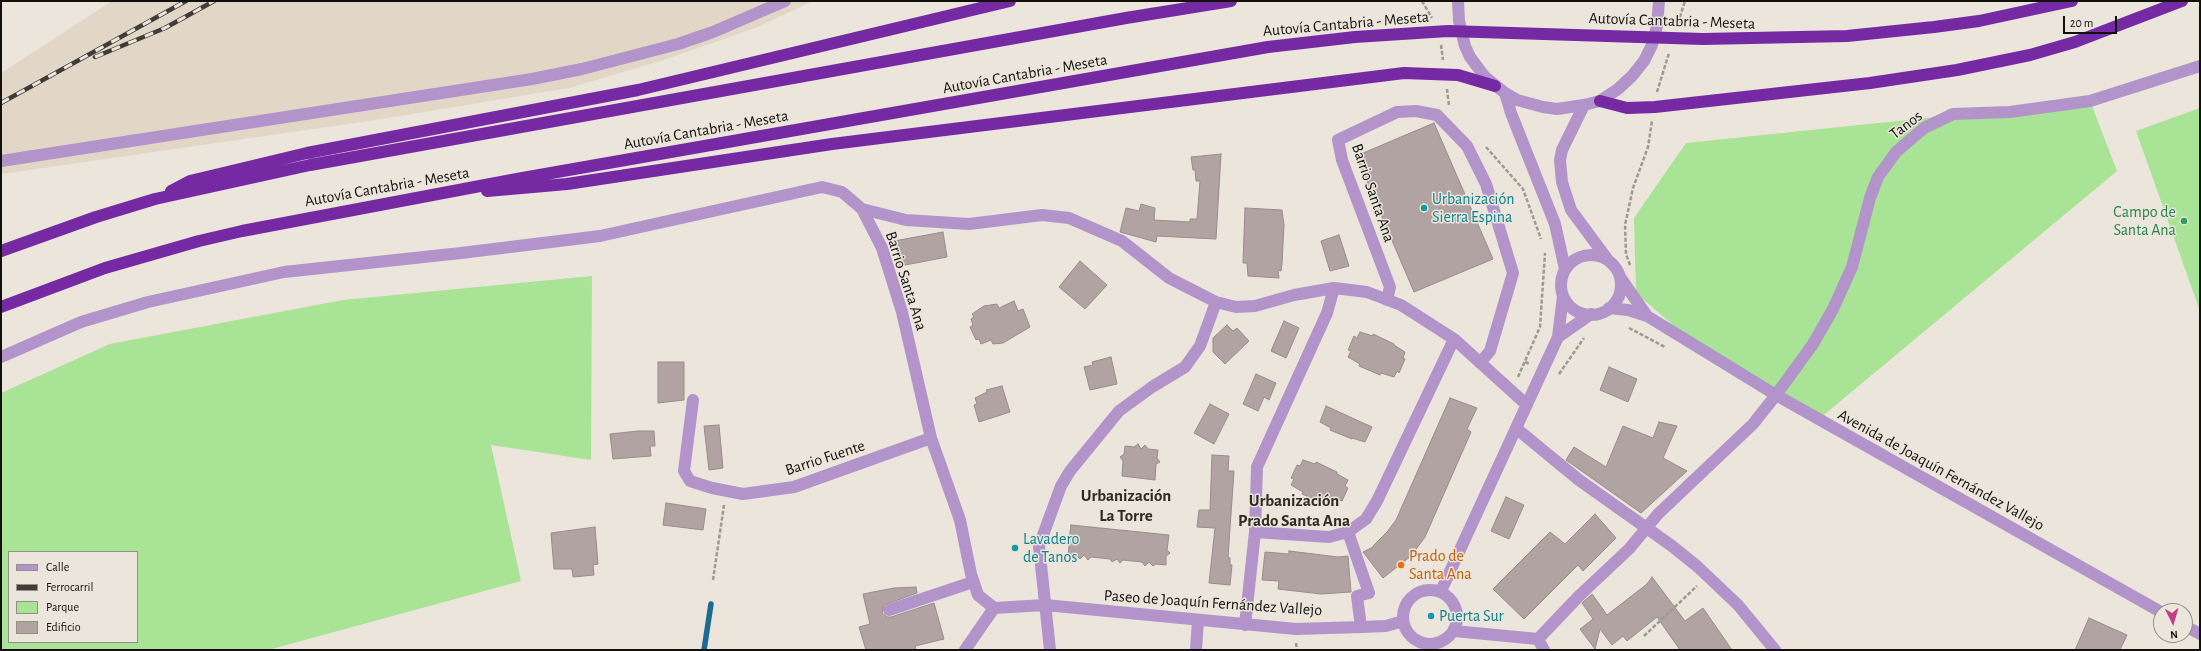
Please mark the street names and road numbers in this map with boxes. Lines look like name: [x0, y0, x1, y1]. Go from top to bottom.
street label: Autovía Cantabria - Meseta: [1262, 7, 1430, 41]
street label: Autovía Cantabria - Meseta: [1588, 8, 1756, 34]
street label: Autovía Cantabria - Meseta: [941, 50, 1109, 98]
street label: Autovía Cantabria - Meseta: [622, 106, 790, 154]
street label: Tanos: [1886, 106, 1926, 144]
street label: Barrio Santa Ana: [1347, 141, 1399, 245]
street label: Autovía Cantabria - Meseta: [303, 163, 471, 211]
street label: Barrio Santa Ana: [881, 229, 931, 333]
street label: Avenida de Joaquín Fernández Vallejo: [1834, 405, 2048, 535]
street label: Barrio Fuente: [783, 436, 867, 480]
street label: Paseo de Joaquín Fernández Vallejo: [1103, 586, 1323, 620]

